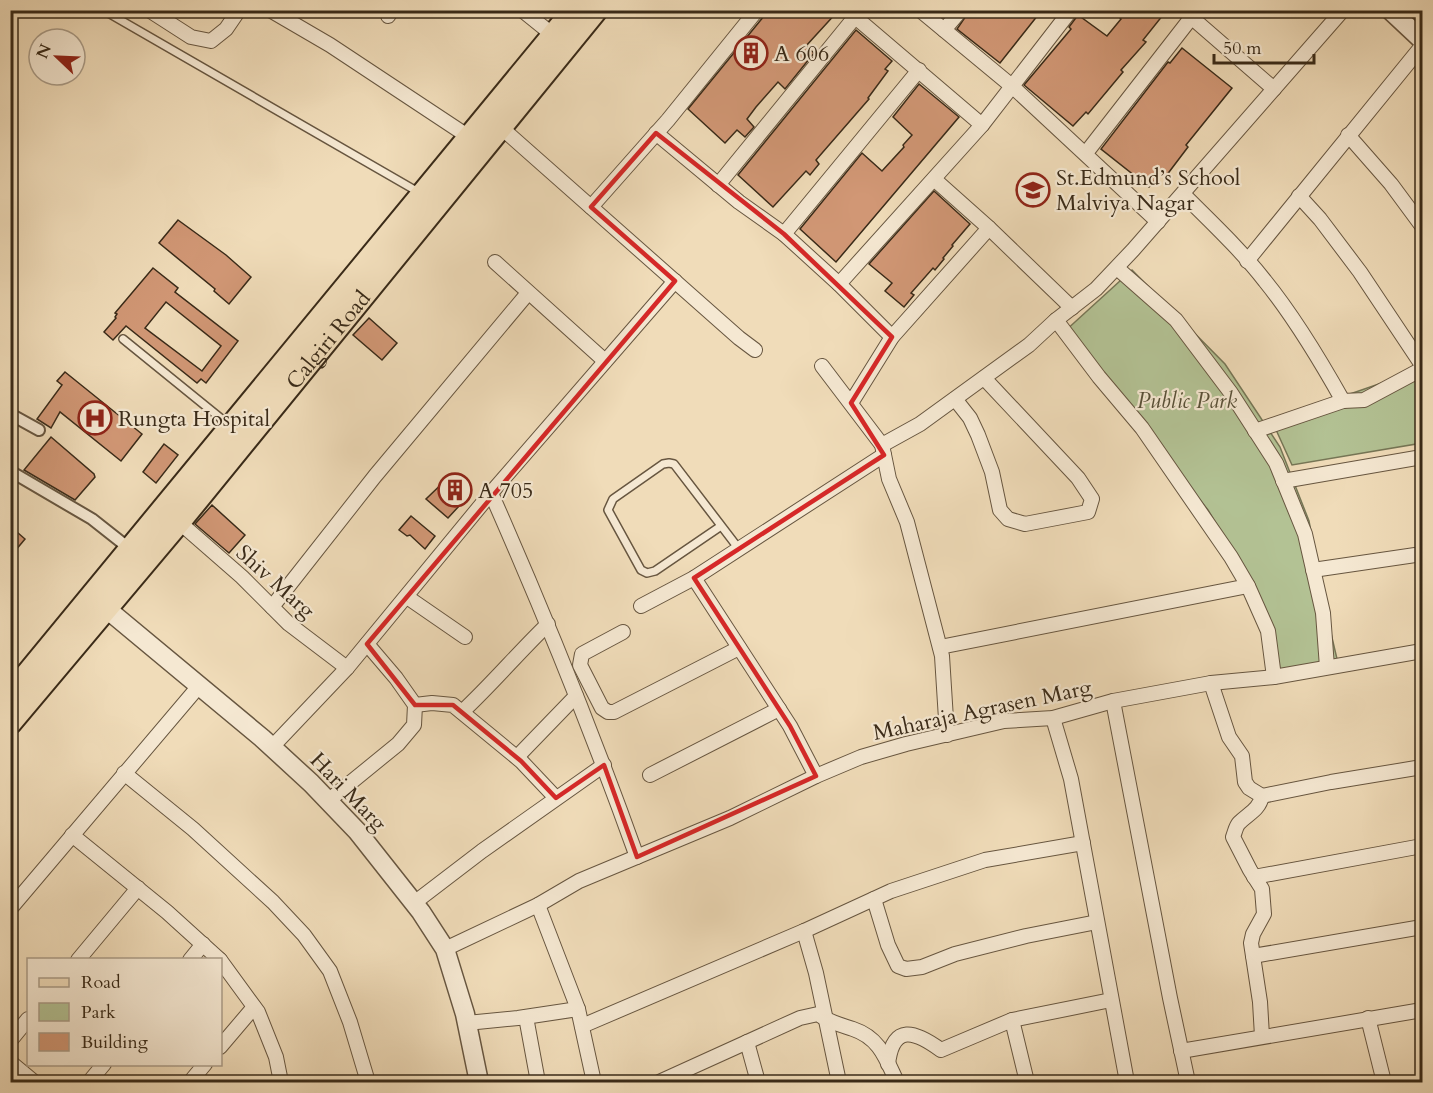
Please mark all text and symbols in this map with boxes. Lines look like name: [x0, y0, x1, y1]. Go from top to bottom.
north arrow: [27, 27, 87, 87]
scale bar: [1214, 27, 1314, 65]
building icon: A 606: [733, 35, 769, 71]
text: 50 m: [1223, 36, 1262, 61]
place label: A 606: [774, 39, 829, 69]
text: N: [31, 41, 57, 62]
place label: St.Edmund’s School Malviya Nagar: [1056, 163, 1241, 218]
school or university icon: St.Edmund’s School Malviya Nagar: [1015, 172, 1051, 208]
street label: Calgiri Road: [279, 284, 378, 396]
park label: Public Park: [1137, 386, 1237, 416]
hospital icon: Rungta Hospital: [77, 400, 113, 436]
place label: Rungta Hospital: [118, 404, 271, 434]
building icon: A 705: [437, 472, 473, 508]
place label: A 705: [478, 476, 533, 506]
street label: Shiv Marg: [229, 538, 322, 626]
street label: Maharaja Agrasen Marg: [870, 672, 1095, 748]
street label: Hari Marg: [303, 746, 394, 838]
legend: [27, 958, 222, 1066]
text: Road: [81, 970, 121, 995]
text: Park: [81, 1000, 116, 1025]
text: Building: [81, 1030, 149, 1055]

